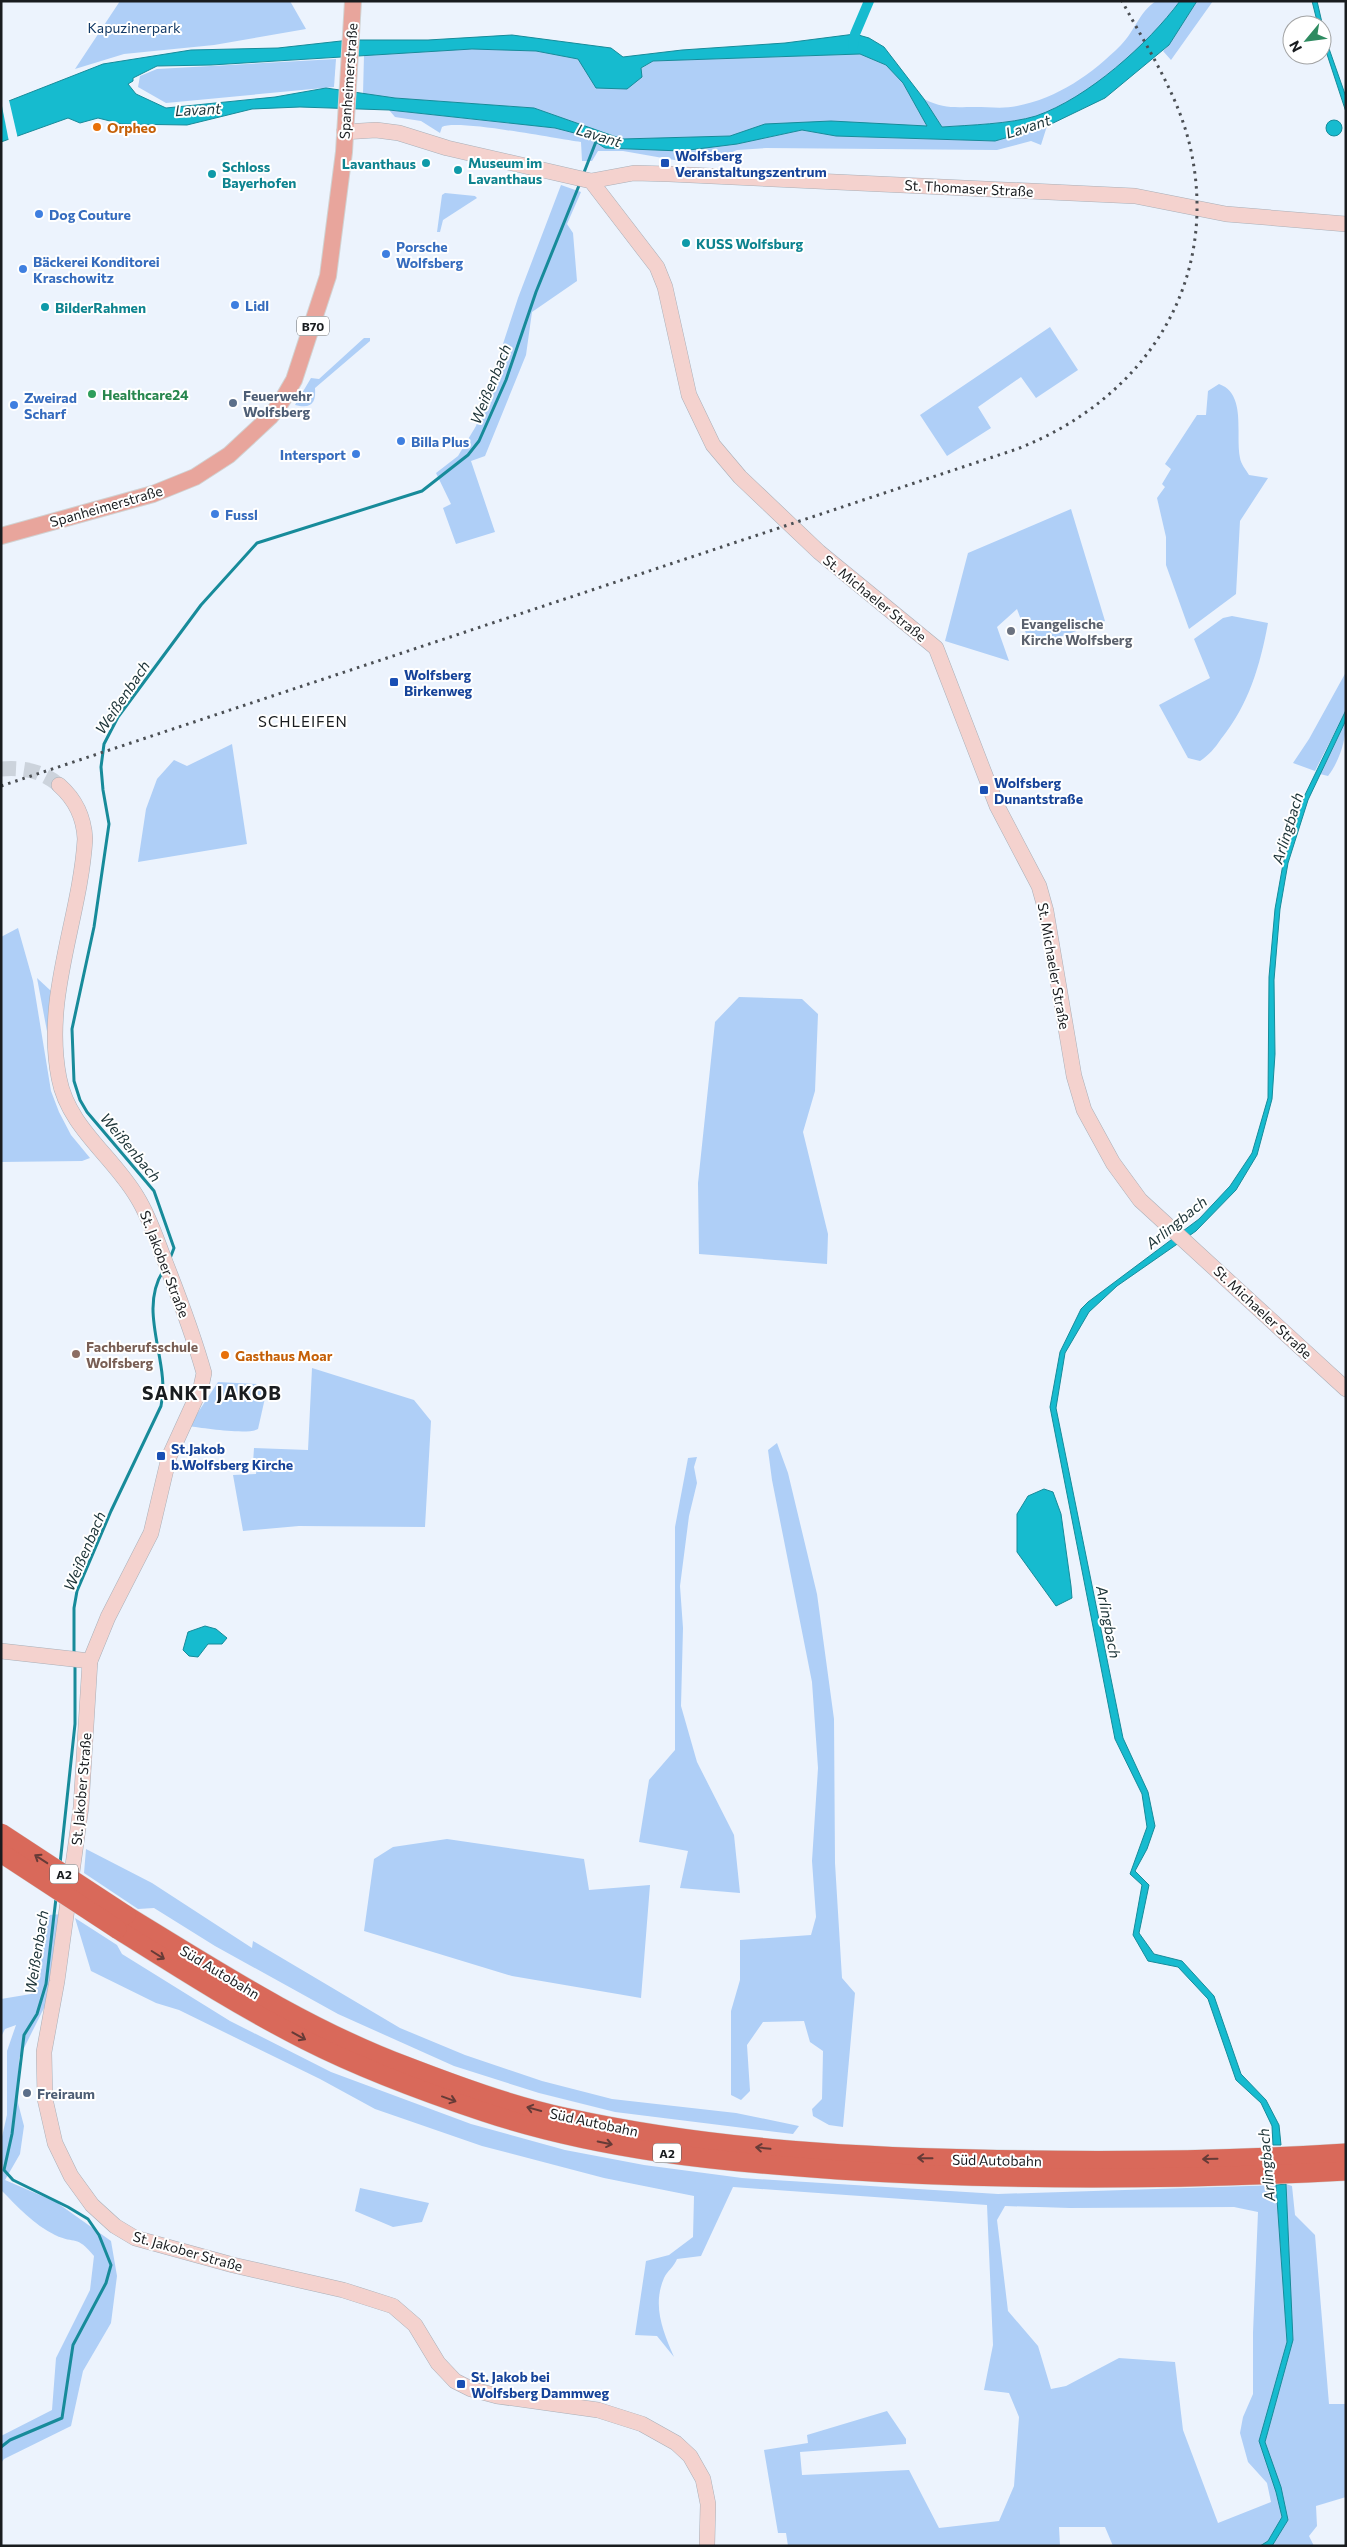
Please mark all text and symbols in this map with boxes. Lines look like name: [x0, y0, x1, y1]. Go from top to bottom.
north arrow: [1282, 15, 1332, 65]
park label: Kapuzinerpark: [87, 19, 181, 36]
street label: Spanheimerstraße: [335, 22, 361, 140]
text: N: [1285, 38, 1305, 55]
water label: Lavant: [174, 99, 222, 119]
water label: Lavant: [1003, 110, 1054, 142]
place label: Orpheo: [107, 119, 156, 136]
water label: Lavant: [574, 120, 625, 151]
marker: Orpheo: [91, 121, 103, 133]
place label: Wolfsberg Veranstaltungszentrum: [675, 147, 827, 180]
place label: Museum im Lavanthaus: [468, 154, 543, 187]
place label: Lavanthaus: [342, 155, 416, 172]
marker: Lavanthaus: [420, 157, 432, 169]
marker: Wolfsberg Veranstaltungszentrum: [659, 157, 671, 169]
place label: Schloss Bayerhofen: [222, 158, 296, 191]
marker: Museum im Lavanthaus: [452, 164, 464, 176]
marker: Schloss Bayerhofen: [206, 168, 218, 180]
street label: St. Thomaser Straße: [904, 176, 1034, 200]
place label: Dog Couture: [49, 206, 131, 223]
marker: Dog Couture: [33, 208, 45, 220]
place label: KUSS Wolfsburg: [696, 235, 804, 252]
marker: KUSS Wolfsburg: [680, 237, 692, 249]
place label: Porsche Wolfsberg: [396, 238, 463, 271]
marker: Porsche Wolfsberg: [380, 248, 392, 260]
place label: Bäckerei Konditorei Kraschowitz: [33, 253, 160, 286]
marker: Bäckerei Konditorei Kraschowitz: [17, 263, 29, 275]
place label: Lidl: [245, 297, 269, 314]
place label: BilderRahmen: [55, 299, 146, 316]
marker: Lidl: [229, 299, 241, 311]
marker: BilderRahmen: [39, 301, 51, 313]
road number: B70: [297, 316, 329, 336]
water label: Weißenbach: [466, 341, 514, 427]
place label: Healthcare24: [102, 386, 189, 403]
place label: Feuerwehr Wolfsberg: [243, 387, 312, 420]
marker: Healthcare24: [86, 388, 98, 400]
place label: Zweirad Scharf: [24, 389, 77, 422]
marker: Feuerwehr Wolfsberg: [227, 397, 239, 409]
marker: Zweirad Scharf: [8, 399, 20, 411]
place label: Billa Plus: [411, 433, 470, 450]
marker: Billa Plus: [395, 435, 407, 447]
place label: Intersport: [280, 446, 346, 463]
marker: Intersport: [350, 448, 362, 460]
street label: Spanheimerstraße: [48, 482, 164, 530]
place label: Fussl: [225, 506, 258, 523]
marker: Fussl: [209, 508, 221, 520]
street label: St. Michaeler Straße: [820, 551, 930, 645]
place label: Evangelische Kirche Wolfsberg: [1021, 615, 1133, 648]
marker: Evangelische Kirche Wolfsberg: [1005, 625, 1017, 637]
water label: Weißenbach: [91, 657, 153, 737]
place label: Wolfsberg Birkenweg: [404, 666, 473, 699]
marker: Wolfsberg Birkenweg: [388, 676, 400, 688]
district label: SCHLEIFEN: [258, 712, 348, 730]
place label: Wolfsberg Dunantstraße: [994, 774, 1083, 807]
marker: Wolfsberg Dunantstraße: [978, 784, 990, 796]
water label: Arlingbach: [1267, 790, 1306, 867]
street label: St. Michaeler Straße: [1035, 901, 1073, 1031]
water label: Weißenbach: [97, 1109, 165, 1185]
water label: Arlingbach: [1141, 1192, 1210, 1253]
street label: St. Jakober Straße: [137, 1208, 193, 1320]
street label: St. Michaeler Straße: [1210, 1262, 1316, 1362]
place label: Fachberufsschule Wolfsberg: [86, 1338, 198, 1371]
place label: Gasthaus Moar: [235, 1347, 333, 1364]
marker: Fachberufsschule Wolfsberg: [70, 1348, 82, 1360]
marker: Gasthaus Moar: [219, 1349, 231, 1361]
district label: SANKT JAKOB: [142, 1381, 282, 1404]
place label: St.Jakob b.Wolfsberg Kirche: [171, 1440, 293, 1473]
marker: St.Jakob b.Wolfsberg Kirche: [155, 1450, 167, 1462]
water label: Weißenbach: [59, 1509, 109, 1593]
water label: Arlingbach: [1093, 1583, 1125, 1660]
street label: St. Jakober Straße: [68, 1732, 94, 1846]
one-way arrow: [35, 1854, 49, 1864]
road number: A2: [50, 1865, 78, 1884]
water label: Weißenbach: [21, 1909, 51, 1995]
street label: Süd Autobahn: [177, 1942, 263, 2002]
one-way arrow: [151, 1950, 165, 1960]
one-way arrow: [291, 2032, 305, 2042]
place label: Freiraum: [37, 2085, 95, 2102]
marker: Freiraum: [21, 2087, 33, 2099]
one-way arrow: [441, 2095, 456, 2104]
one-way arrow: [527, 2104, 543, 2113]
street label: Süd Autobahn: [548, 2104, 640, 2140]
water label: Arlingbach: [1254, 2128, 1278, 2203]
one-way arrow: [597, 2138, 613, 2148]
one-way arrow: [755, 2143, 771, 2153]
road number: A2: [653, 2144, 681, 2162]
street label: Süd Autobahn: [952, 2151, 1042, 2169]
one-way arrow: [918, 2153, 934, 2163]
one-way arrow: [1203, 2155, 1219, 2164]
street label: St. Jakober Straße: [131, 2227, 245, 2275]
place label: St. Jakob bei Wolfsberg Dammweg: [471, 2368, 609, 2401]
marker: St. Jakob bei Wolfsberg Dammweg: [455, 2378, 467, 2390]

